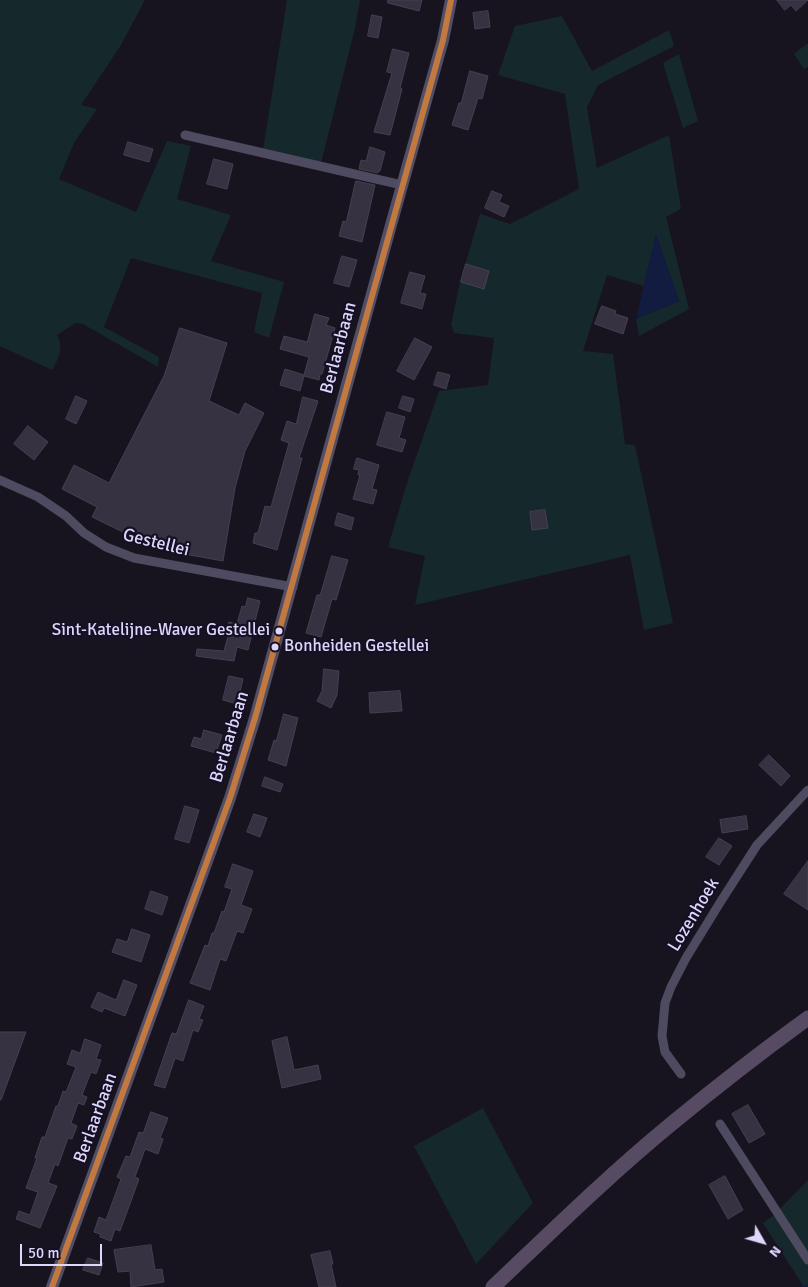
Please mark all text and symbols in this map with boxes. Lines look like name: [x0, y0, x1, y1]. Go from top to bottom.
street label: Berlaarbaan: [316, 300, 362, 396]
street label: Gestellei: [121, 524, 191, 562]
place label: Sint-Katelijne-Waver Gestellei: [52, 621, 270, 641]
marker: Sint-Katelijne-Waver Gestellei: [274, 626, 284, 636]
place label: Bonheiden Gestellei: [284, 637, 429, 657]
marker: Bonheiden Gestellei: [270, 642, 280, 652]
street label: Berlaarbaan: [206, 689, 254, 785]
street label: Lozenhoek: [664, 874, 724, 956]
street label: Berlaarbaan: [70, 1070, 122, 1166]
north arrow: [738, 1217, 788, 1267]
scale bar: [22, 1234, 105, 1266]
text: N: [766, 1242, 785, 1261]
text: 50 m: [28, 1244, 59, 1262]

